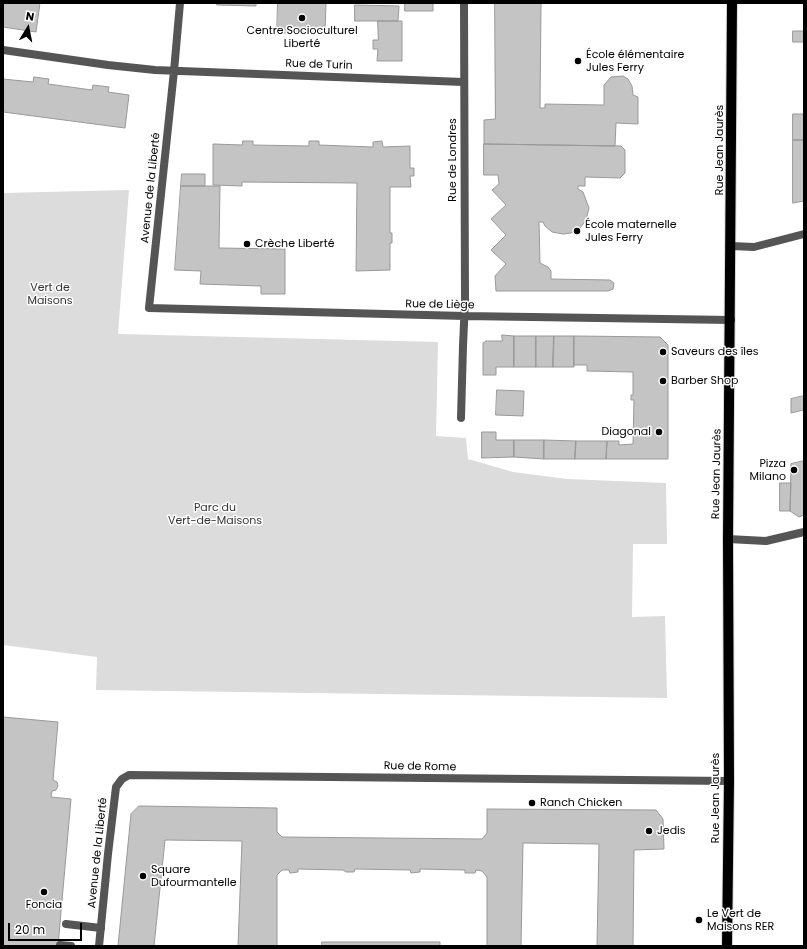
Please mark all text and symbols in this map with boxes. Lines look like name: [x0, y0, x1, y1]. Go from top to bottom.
north arrow: [8, 8, 48, 48]
text: N: [25, 8, 36, 25]
marker: Centre Socioculturel Liberté: [297, 13, 307, 23]
place label: Centre Socioculturel Liberté: [246, 24, 358, 50]
place label: École élémentaire Jules Ferry: [586, 48, 684, 74]
marker: École élémentaire Jules Ferry: [573, 56, 583, 66]
street label: Rue de Turin: [285, 57, 353, 73]
street label: Rue Jean Jaurès: [713, 105, 727, 195]
street label: Rue de Londres: [446, 118, 460, 202]
street label: Avenue de la Liberté: [139, 132, 163, 244]
place label: École maternelle Jules Ferry: [585, 218, 677, 244]
marker: École maternelle Jules Ferry: [572, 226, 582, 236]
place label: Crèche Liberté: [255, 237, 335, 251]
marker: Crèche Liberté: [242, 239, 252, 249]
park label: Vert de Maisons: [27, 281, 73, 307]
street label: Rue de Liège: [405, 298, 475, 312]
place label: Saveurs des îles: [671, 345, 759, 359]
marker: Saveurs des îles: [658, 347, 668, 357]
place label: Barber Shop: [671, 374, 739, 388]
marker: Barber Shop: [658, 376, 668, 386]
place label: Diagonal: [601, 425, 651, 439]
marker: Diagonal: [654, 427, 664, 437]
street label: Rue Jean Jaurès: [710, 429, 724, 519]
place label: Pizza Milano: [750, 457, 786, 483]
marker: Pizza Milano: [789, 465, 799, 475]
park label: Parc du Vert-de-Maisons: [168, 501, 262, 527]
street label: Rue Jean Jaurès: [709, 753, 723, 843]
street label: Rue de Rome: [384, 760, 456, 774]
place label: Ranch Chicken: [540, 796, 622, 810]
street label: Avenue de la Liberté: [86, 797, 110, 909]
marker: Ranch Chicken: [527, 798, 537, 808]
place label: Jedis: [657, 824, 686, 838]
marker: Jedis: [644, 826, 654, 836]
place label: Square Dufourmantelle: [151, 863, 236, 889]
marker: Square Dufourmantelle: [138, 871, 148, 881]
marker: Foncia: [39, 887, 49, 897]
place label: Foncia: [26, 898, 62, 912]
place label: Le Vert de Maisons RER: [707, 907, 774, 933]
scale bar: [10, 915, 84, 941]
marker: Le Vert de Maisons RER: [694, 915, 704, 925]
text: 20 m: [15, 921, 45, 938]

